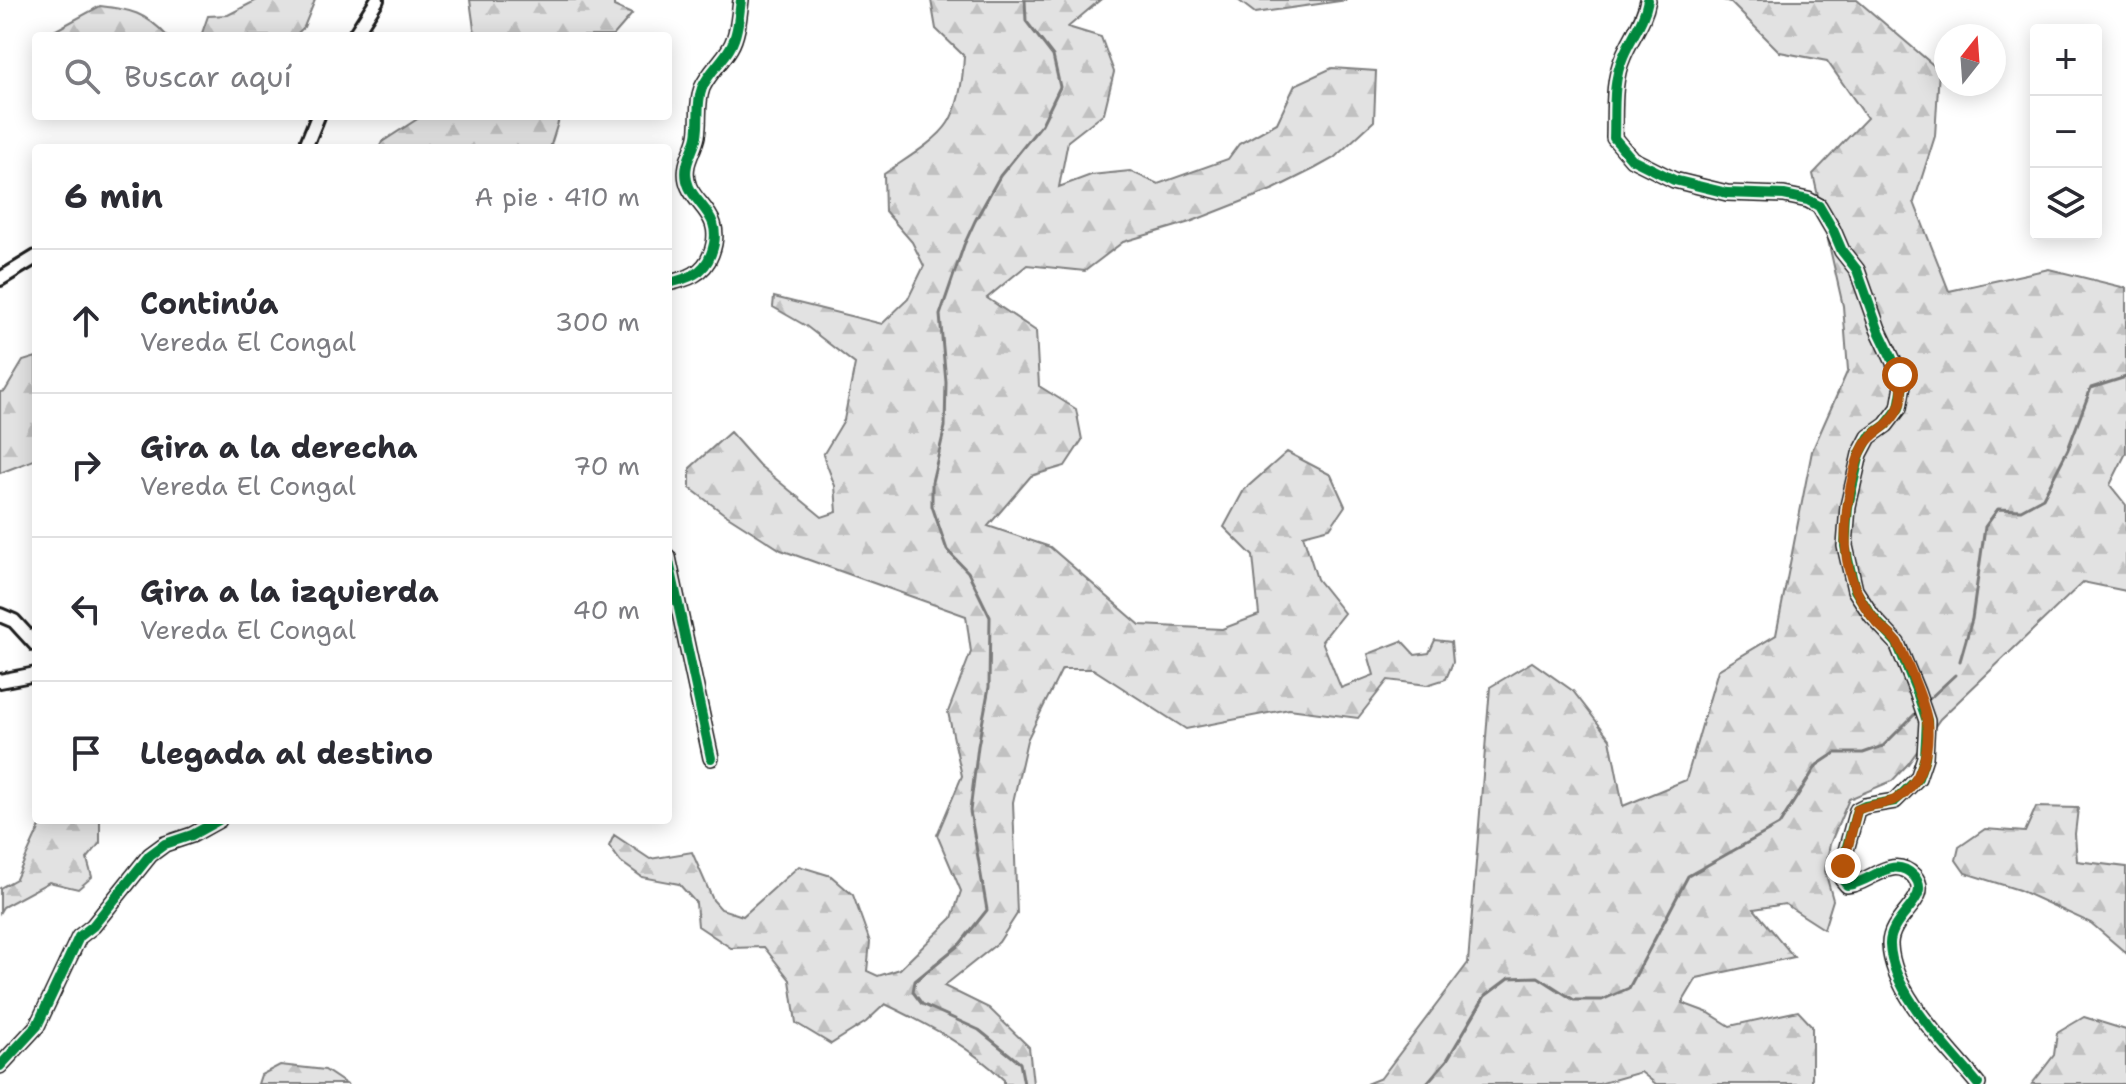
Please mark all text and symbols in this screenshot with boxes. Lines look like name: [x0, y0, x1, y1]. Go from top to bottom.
north arrow: [1934, 24, 2006, 96]
map controls: [2030, 24, 2102, 240]
button: +: [2030, 24, 2102, 96]
search box: [32, 32, 672, 120]
icon: search: [60, 54, 104, 98]
text: Buscar aquí: [124, 56, 292, 97]
button: −: [2030, 96, 2102, 168]
button: layers: [2030, 168, 2102, 240]
text: 6 min: [64, 173, 163, 219]
text: A pie · 410 m: [475, 179, 640, 214]
text: Continúa: [140, 283, 279, 324]
icon: ahead: [64, 299, 108, 343]
text: 300 m: [555, 304, 640, 339]
text: Vereda El Congal: [140, 324, 356, 359]
route start: [1882, 357, 1918, 393]
text: Gira a la derecha: [140, 427, 418, 468]
icon: right: [64, 443, 108, 487]
text: 70 m: [573, 448, 640, 483]
text: Vereda El Congal: [140, 468, 356, 503]
text: Gira a la izquierda: [140, 571, 439, 612]
icon: left: [64, 587, 108, 631]
text: 40 m: [573, 592, 640, 627]
text: Vereda El Congal: [140, 612, 356, 647]
icon: arrive: [64, 731, 108, 775]
text: Llegada al destino: [140, 733, 433, 774]
route end: [1825, 848, 1861, 884]

